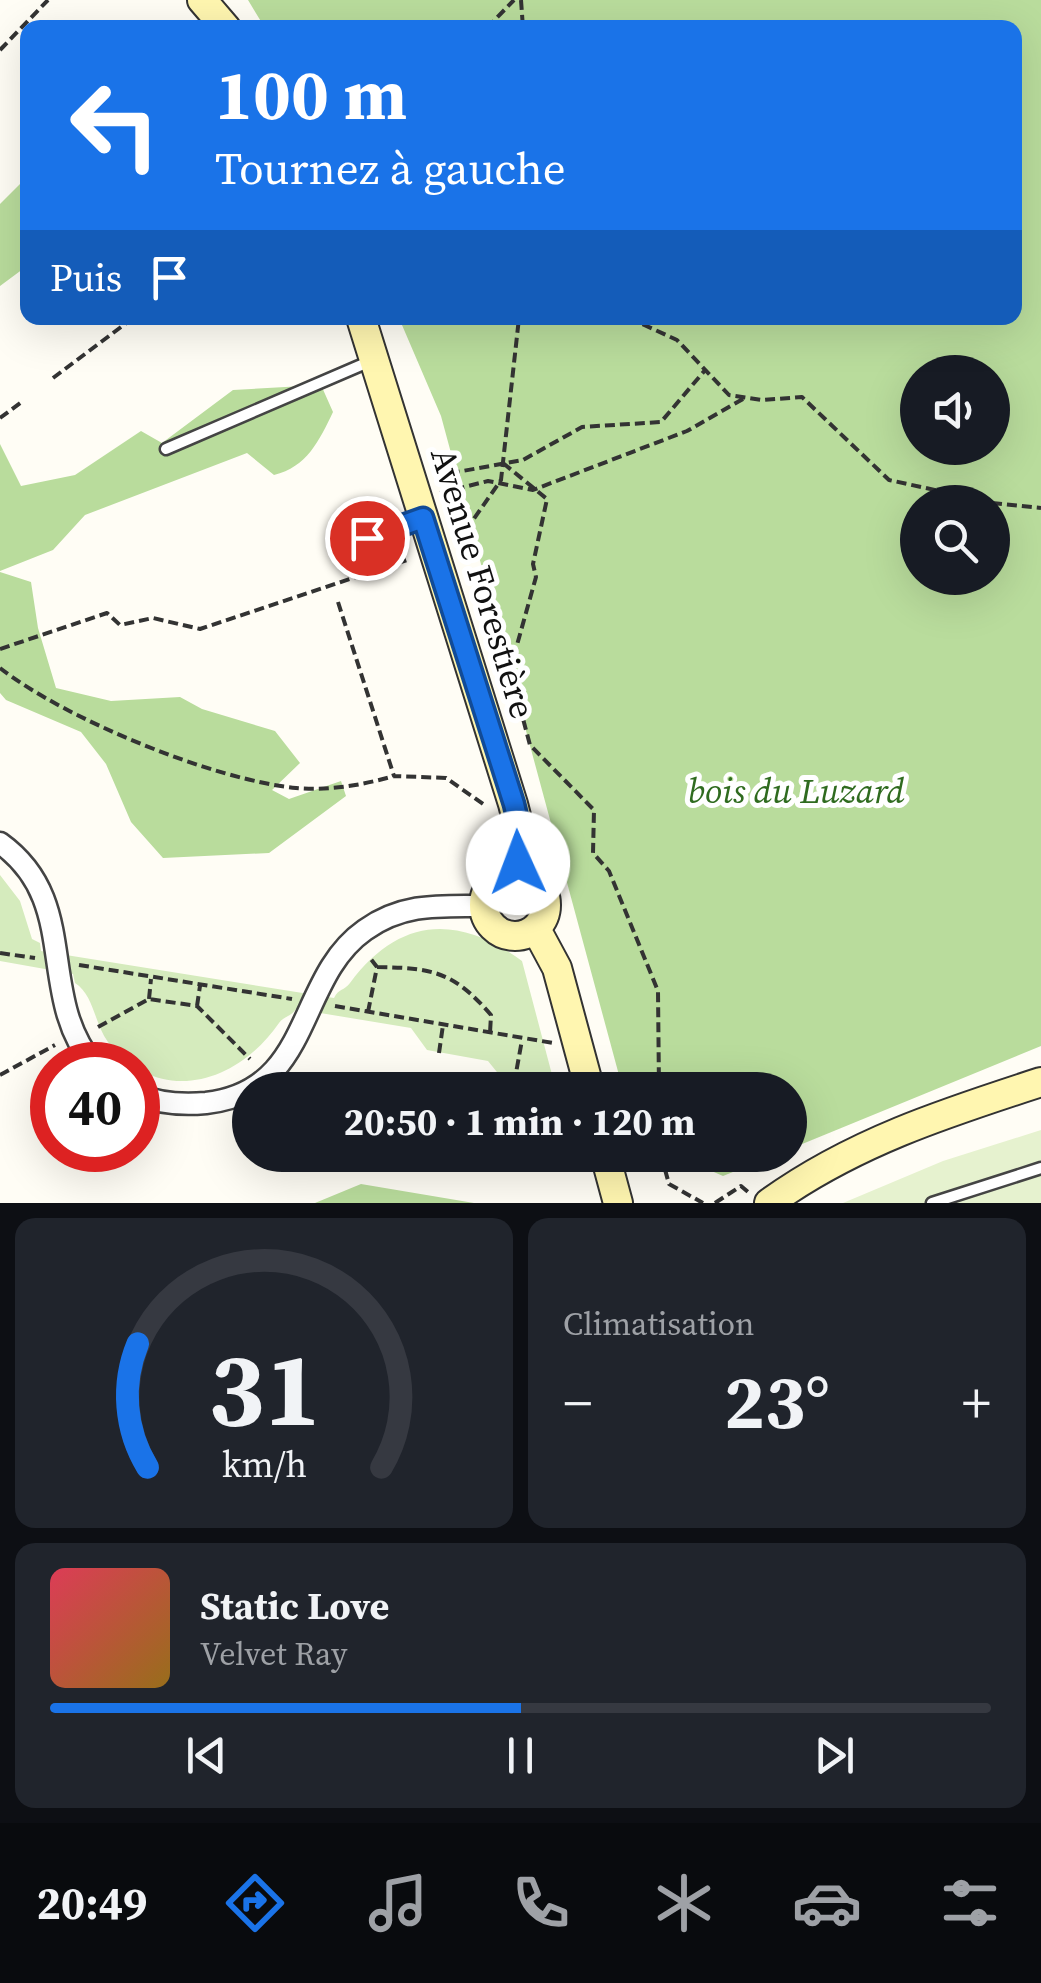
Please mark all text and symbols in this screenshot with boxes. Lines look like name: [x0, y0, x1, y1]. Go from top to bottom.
text: 100 m: [215, 46, 407, 142]
icon: left: [50, 60, 180, 190]
text: Tournez à gauche: [215, 137, 566, 199]
icon: arrive: [142, 250, 197, 305]
text: Puis: [50, 252, 122, 304]
map controls: [900, 355, 1010, 595]
button: sound: [900, 355, 1010, 465]
street label: Avenue Forestière: [419, 442, 547, 724]
button: search: [900, 485, 1010, 595]
pin: [325, 496, 410, 581]
icon: arrive: [340, 511, 395, 566]
park label: bois du Luzard: [687, 767, 905, 815]
position arrow: [466, 811, 570, 915]
speed limit sign: 40: [30, 1042, 160, 1172]
text: 20:50 · 1 min · 120 m: [343, 1096, 696, 1148]
text: Climatisation: [563, 1302, 754, 1346]
text: 31: [208, 1317, 320, 1460]
text: 23°: [724, 1350, 830, 1453]
text: −: [563, 1365, 592, 1440]
text: +: [962, 1365, 991, 1440]
text: km/h: [221, 1440, 307, 1489]
text: Static Love: [200, 1580, 389, 1632]
text: Velvet Ray: [200, 1632, 347, 1676]
icon: previous: [179, 1728, 234, 1783]
icon: pause: [493, 1728, 548, 1783]
icon: next: [807, 1728, 862, 1783]
icon: directions: [220, 1868, 290, 1938]
icon: music: [363, 1868, 433, 1938]
icon: phone: [506, 1868, 576, 1938]
icon: climate: [649, 1868, 719, 1938]
icon: car: [792, 1868, 862, 1938]
icon: filters: [935, 1868, 1005, 1938]
text: 20:49: [36, 1872, 147, 1934]

